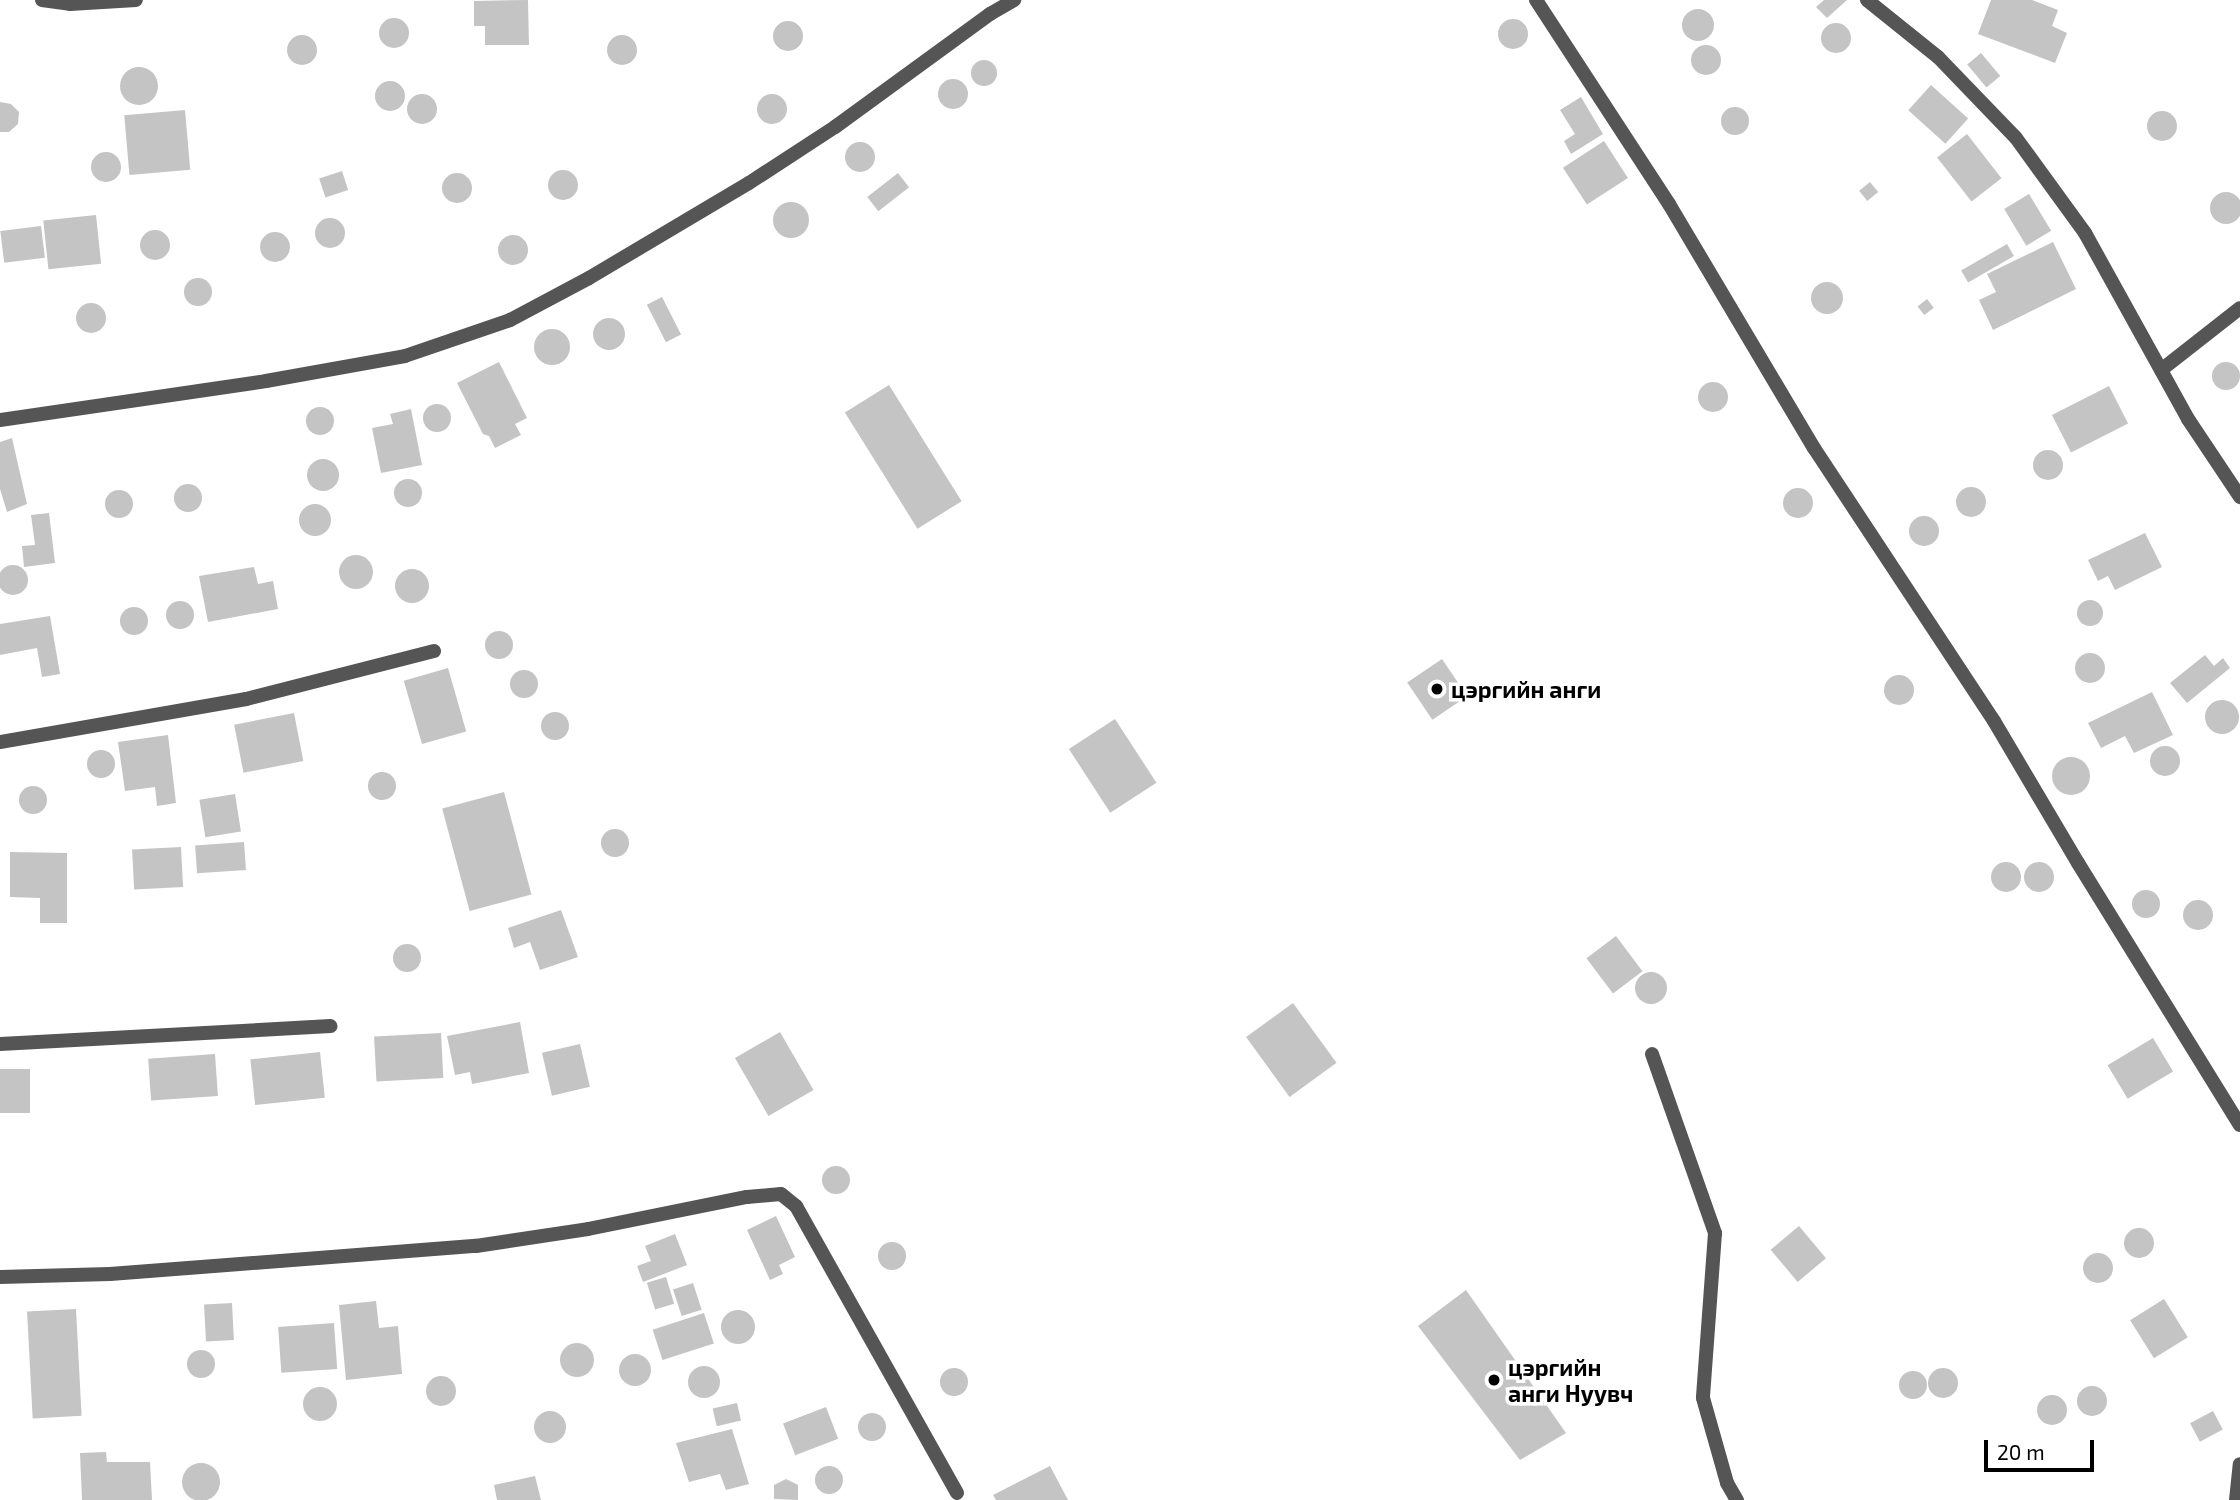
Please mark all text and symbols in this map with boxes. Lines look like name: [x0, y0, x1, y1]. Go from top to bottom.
place label: цэргийн анги: [1451, 675, 1601, 703]
marker: цэргийн анги: [1429, 681, 1445, 697]
place label: цэргийн анги Нуувч: [1508, 1353, 1633, 1407]
marker: цэргийн анги Нуувч: [1486, 1372, 1502, 1388]
scale bar: [1988, 1426, 2098, 1470]
text: 20 m: [1997, 1439, 2045, 1464]

